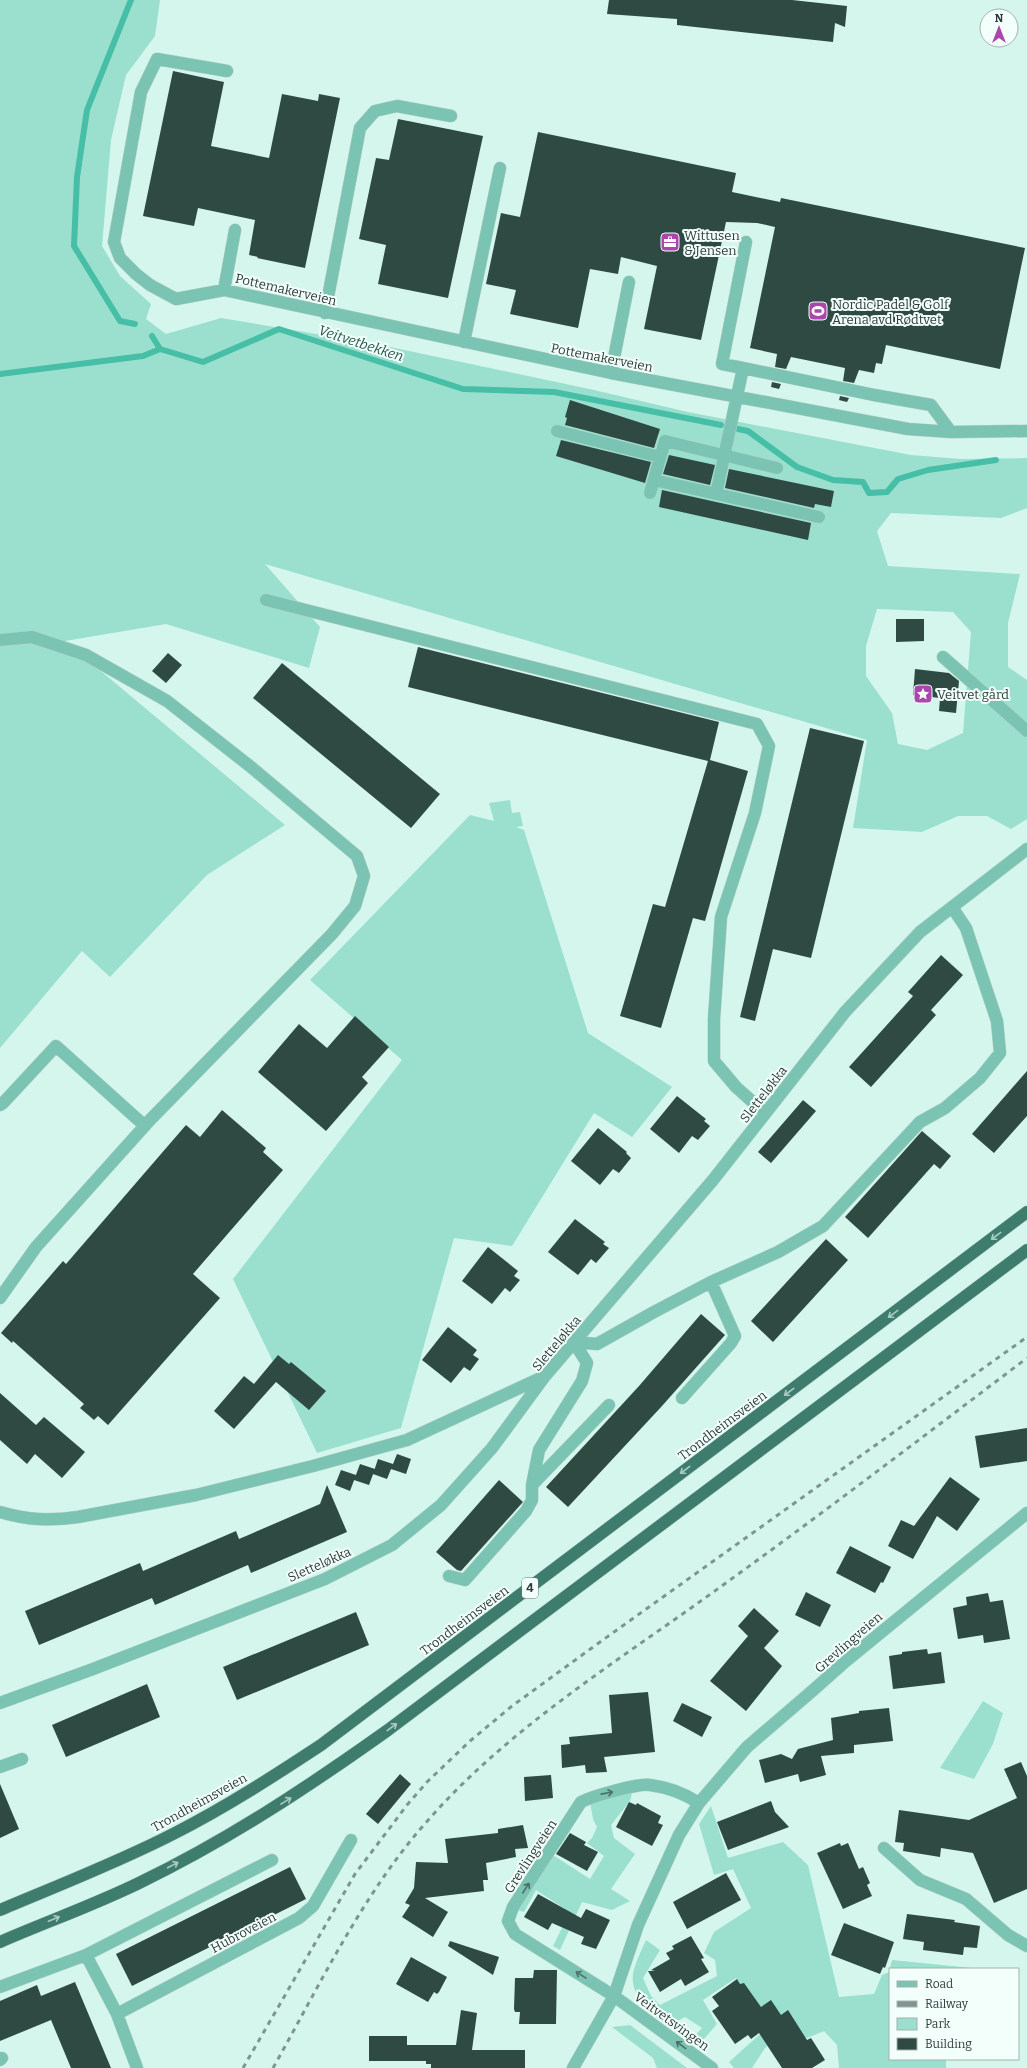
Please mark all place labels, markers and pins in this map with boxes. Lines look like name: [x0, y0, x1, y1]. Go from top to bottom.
place label: Wittusen & Jensen: [684, 228, 740, 258]
office icon: Wittusen & Jensen: [659, 231, 681, 253]
place label: Nordic Padel & Golf Arena avd Rødtvet: [832, 297, 950, 327]
sports icon: Nordic Padel & Golf Arena avd Rødtvet: [807, 300, 829, 322]
place icon: Veitvet gård: [912, 683, 934, 705]
place label: Veitvet gård: [937, 687, 1009, 702]

